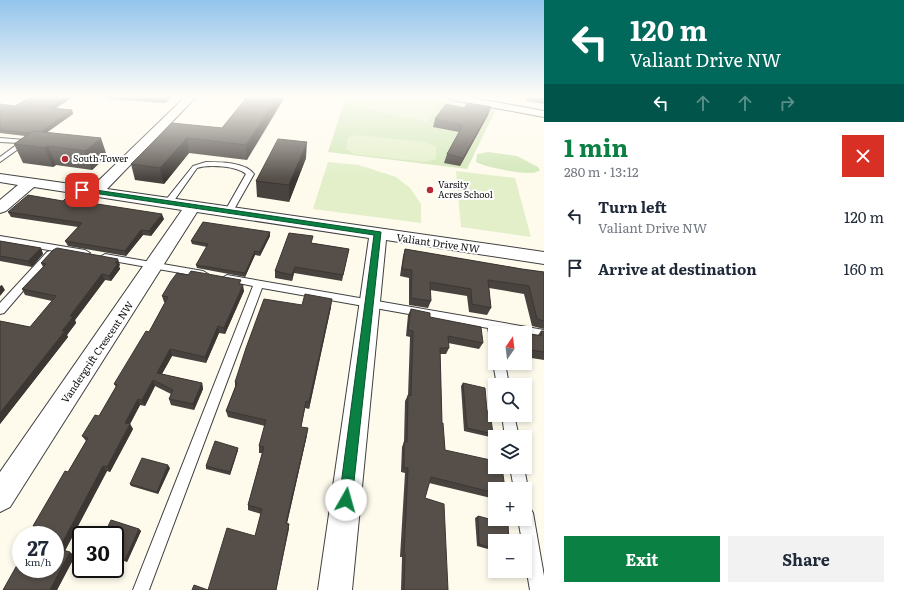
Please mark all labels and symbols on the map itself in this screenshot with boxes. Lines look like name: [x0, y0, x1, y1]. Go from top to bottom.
place label: South Tower: [73, 151, 129, 165]
marker: South Tower: [60, 154, 70, 164]
pin: [65, 173, 99, 207]
place label: Varsity Acres School: [438, 177, 493, 201]
marker: Varsity Acres School: [425, 185, 435, 195]
street label: Valiant Drive NW: [395, 229, 481, 256]
street label: Vandergrift Crescent NW: [57, 298, 136, 406]
north arrow: [488, 326, 532, 370]
position arrow: [325, 479, 367, 521]
speed limit sign: 30: [72, 526, 124, 578]

